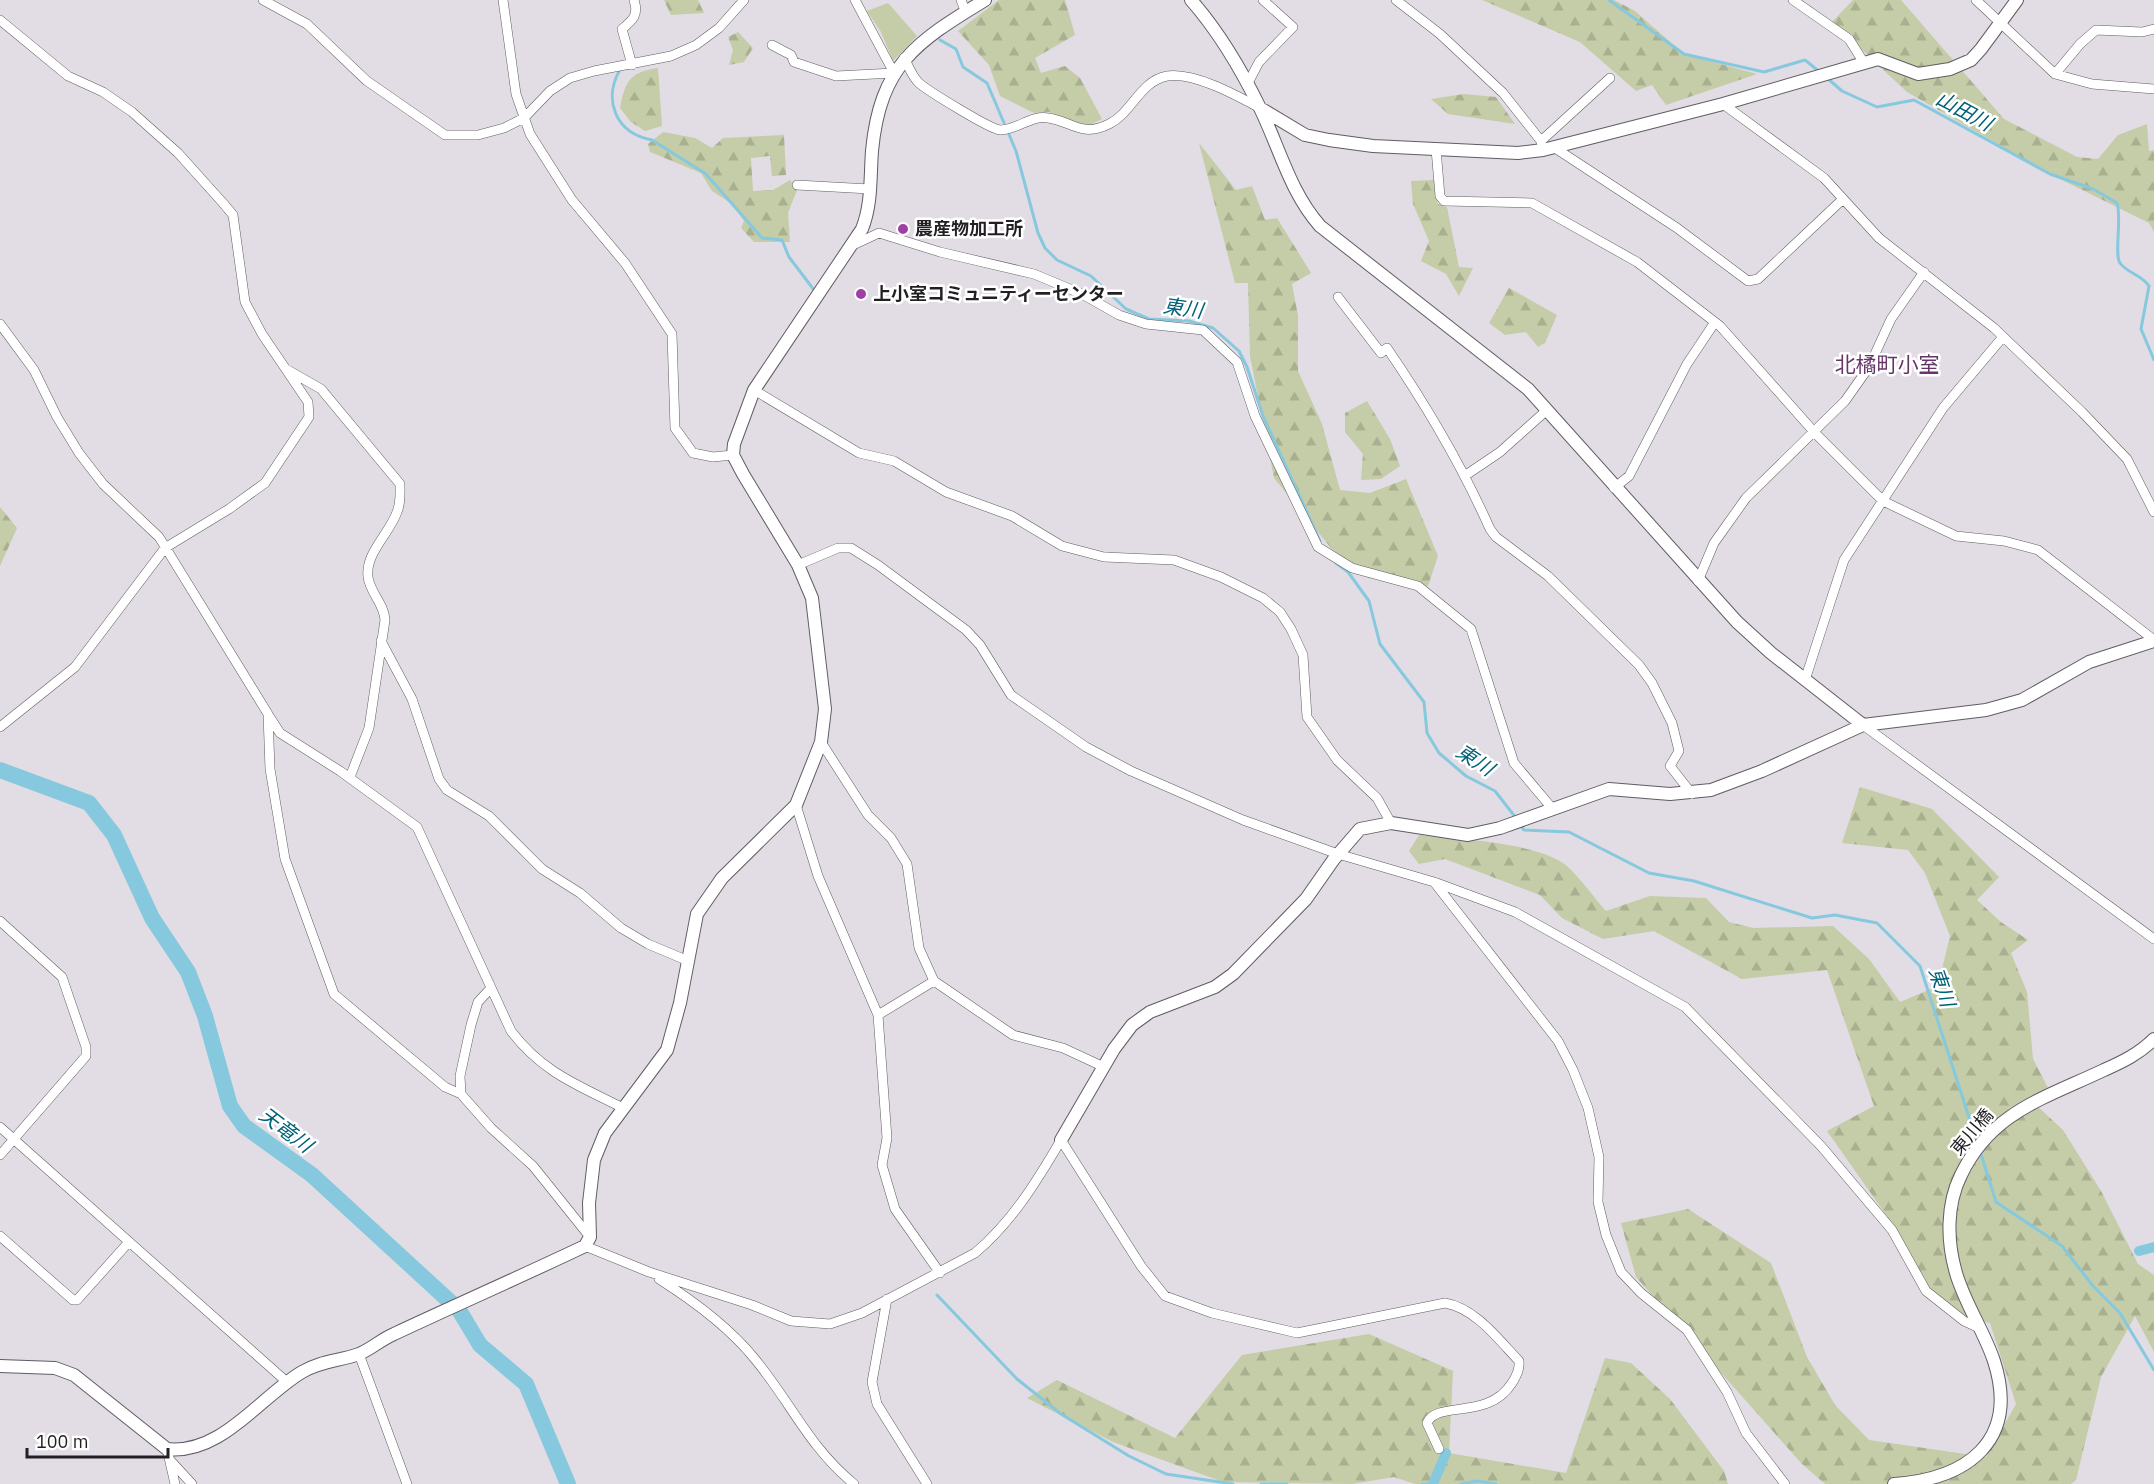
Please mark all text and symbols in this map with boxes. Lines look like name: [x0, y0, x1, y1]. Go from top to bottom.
water label: 山田川: [1931, 85, 1999, 138]
place label: 農産物加工所: [915, 217, 1023, 240]
marker: 農産物加工所: [896, 222, 910, 236]
place label: 上小室コミュニティーセンター: [873, 282, 1124, 305]
marker: 上小室コミュニティーセンター: [854, 287, 868, 301]
water label: 東川: [1161, 291, 1207, 324]
district label: 北橘町小室: [1835, 350, 1940, 378]
water label: 東川: [1451, 737, 1501, 783]
water label: 東川: [1923, 964, 1962, 1012]
water label: 天竜川: [254, 1101, 320, 1160]
street label: 東川橋: [1945, 1104, 1998, 1160]
scale bar: [27, 1421, 168, 1459]
text: 100 m: [36, 1430, 88, 1453]

